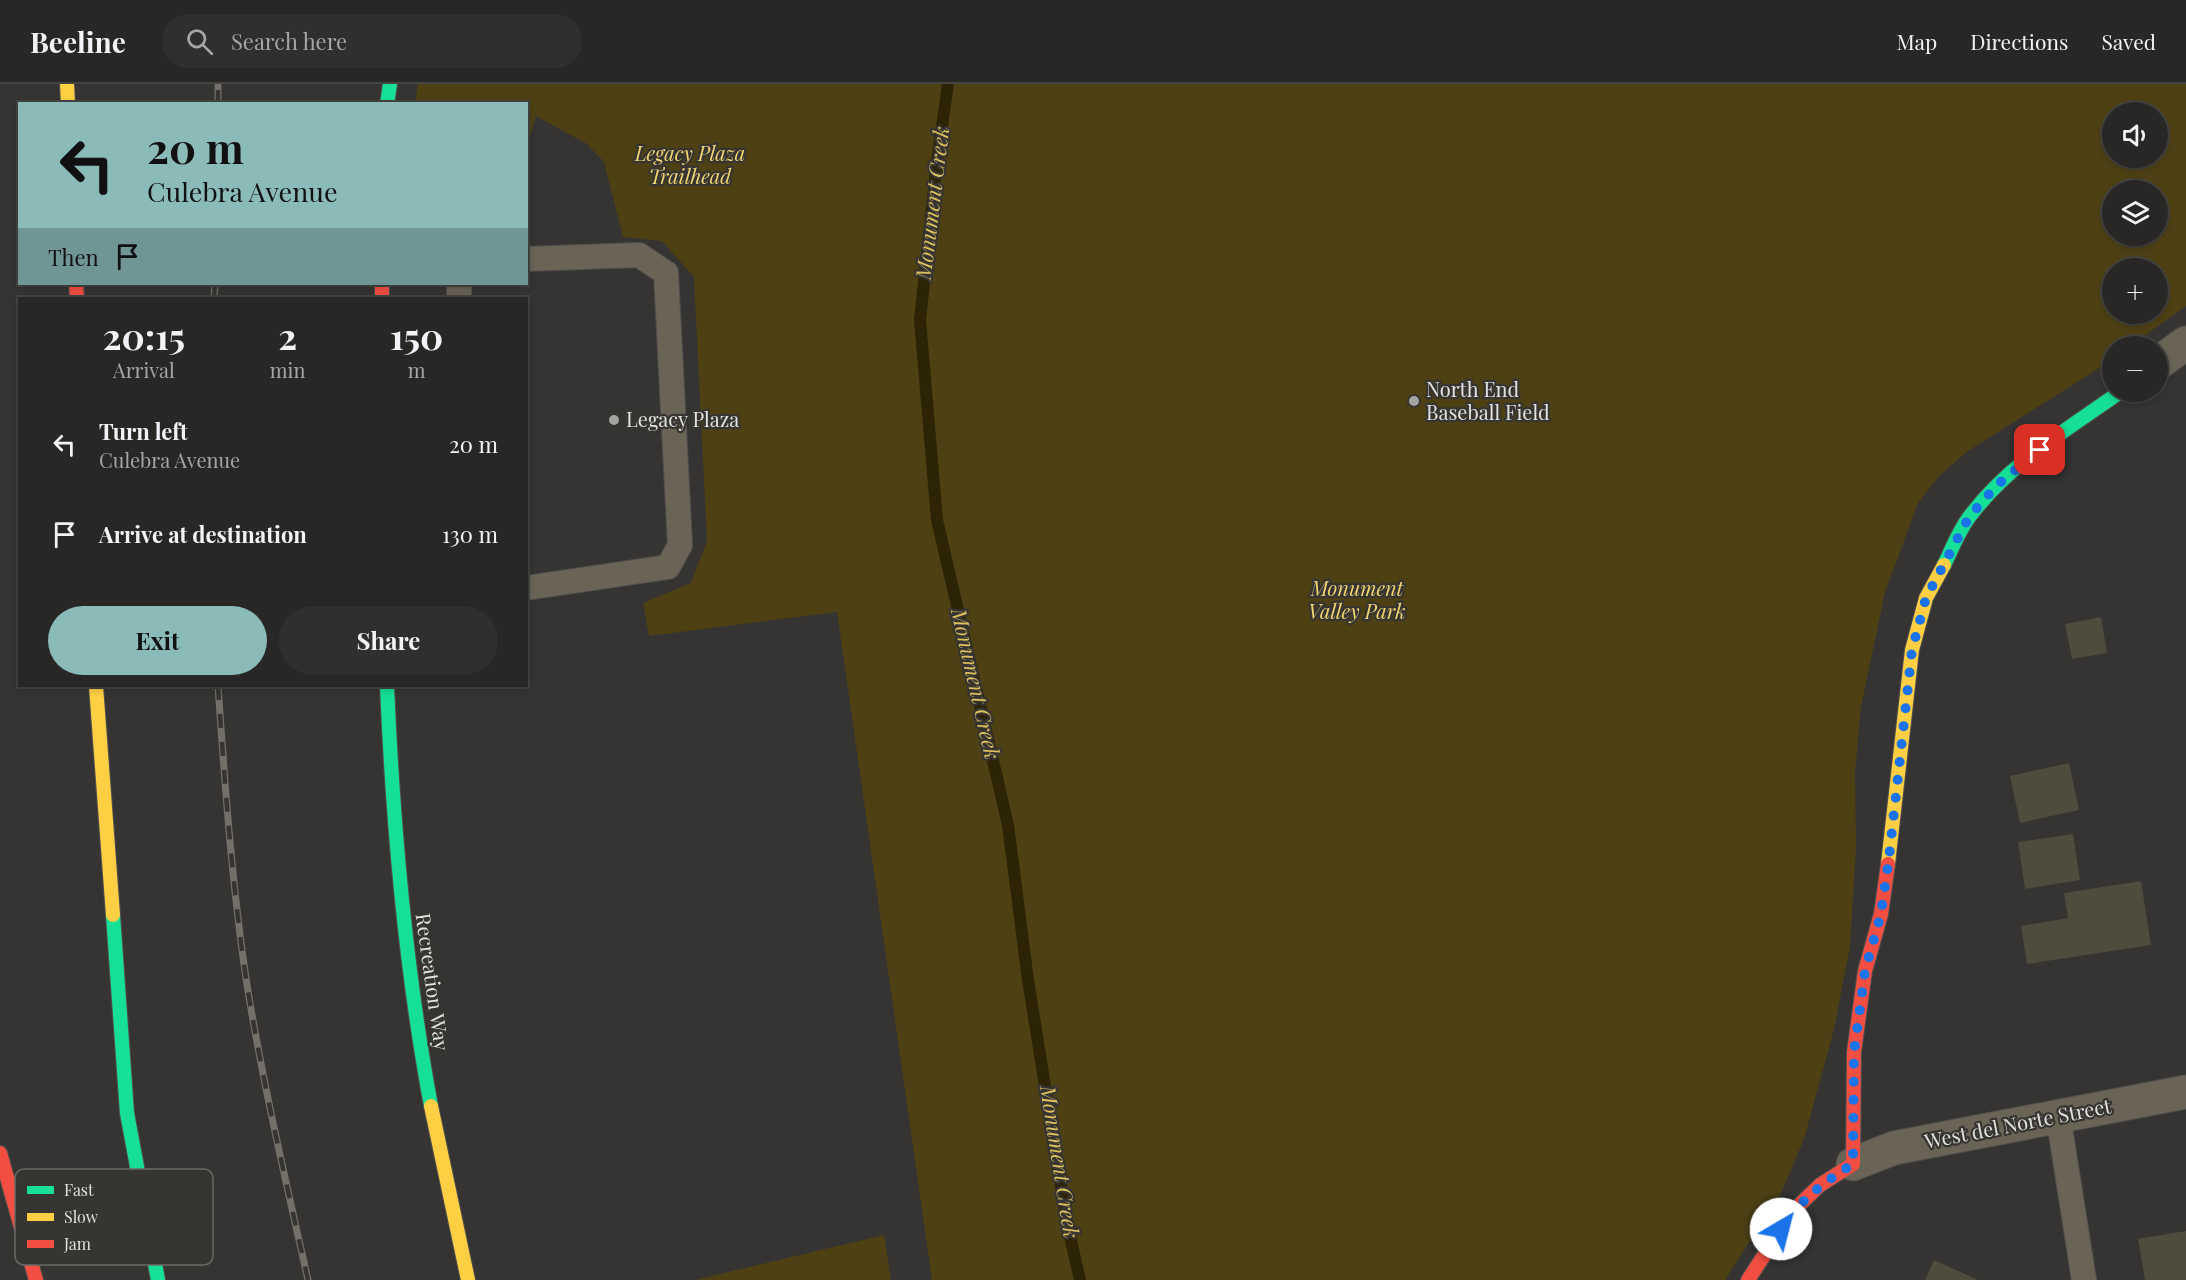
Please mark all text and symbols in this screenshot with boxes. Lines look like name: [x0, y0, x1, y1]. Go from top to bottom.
search box: [162, 14, 582, 68]
text: Beeline: [30, 23, 126, 60]
icon: search: [183, 25, 216, 58]
text: Search here: [231, 26, 347, 56]
text: Map: [1896, 27, 1937, 55]
text: Directions: [1970, 27, 2068, 55]
text: Saved: [2101, 27, 2156, 55]
map controls: [2102, 102, 2168, 402]
button: sound: [2102, 102, 2168, 168]
text: 20 m: [147, 119, 244, 175]
water label: Monument Creek: [908, 124, 954, 282]
icon: left: [48, 126, 126, 204]
park label: Legacy Plaza Trailhead: [634, 139, 745, 189]
text: Culebra Avenue: [147, 173, 338, 209]
button: layers: [2102, 180, 2168, 246]
icon: arrive: [111, 240, 144, 273]
text: Then: [48, 242, 99, 272]
button: +: [2102, 258, 2168, 324]
text: 20:15: [103, 311, 185, 359]
text: 2: [278, 311, 297, 359]
text: 150: [390, 311, 443, 359]
button: −: [2102, 336, 2168, 402]
text: Arrival: [113, 356, 175, 383]
text: min: [270, 356, 305, 383]
text: m: [408, 356, 426, 383]
place label: North End Baseball Field: [1426, 375, 1550, 425]
marker: North End Baseball Field: [1407, 394, 1421, 408]
place label: Legacy Plaza: [626, 405, 739, 432]
marker: Legacy Plaza: [607, 413, 621, 427]
text: Turn left: [99, 416, 188, 446]
pin: [2014, 424, 2065, 475]
icon: left: [48, 428, 81, 461]
text: 20 m: [449, 429, 498, 459]
icon: arrive: [2023, 433, 2056, 466]
text: Culebra Avenue: [99, 446, 240, 473]
icon: arrive: [48, 518, 81, 551]
text: Arrive at destination: [99, 519, 307, 549]
text: 130 m: [442, 519, 498, 549]
park label: Monument Valley Park: [1308, 574, 1406, 624]
water label: Monument Creek: [946, 604, 1008, 762]
button: Exit: [48, 606, 267, 675]
button: Share: [279, 606, 498, 675]
street label: Recreation Way: [410, 911, 456, 1052]
water label: Monument Creek: [1035, 1082, 1087, 1240]
street label: West del Norte Street: [1921, 1091, 2114, 1154]
legend: [15, 1169, 213, 1265]
text: Fast: [64, 1179, 94, 1200]
position arrow: [1749, 1197, 1813, 1261]
text: Slow: [64, 1206, 99, 1227]
text: Jam: [63, 1233, 91, 1254]

